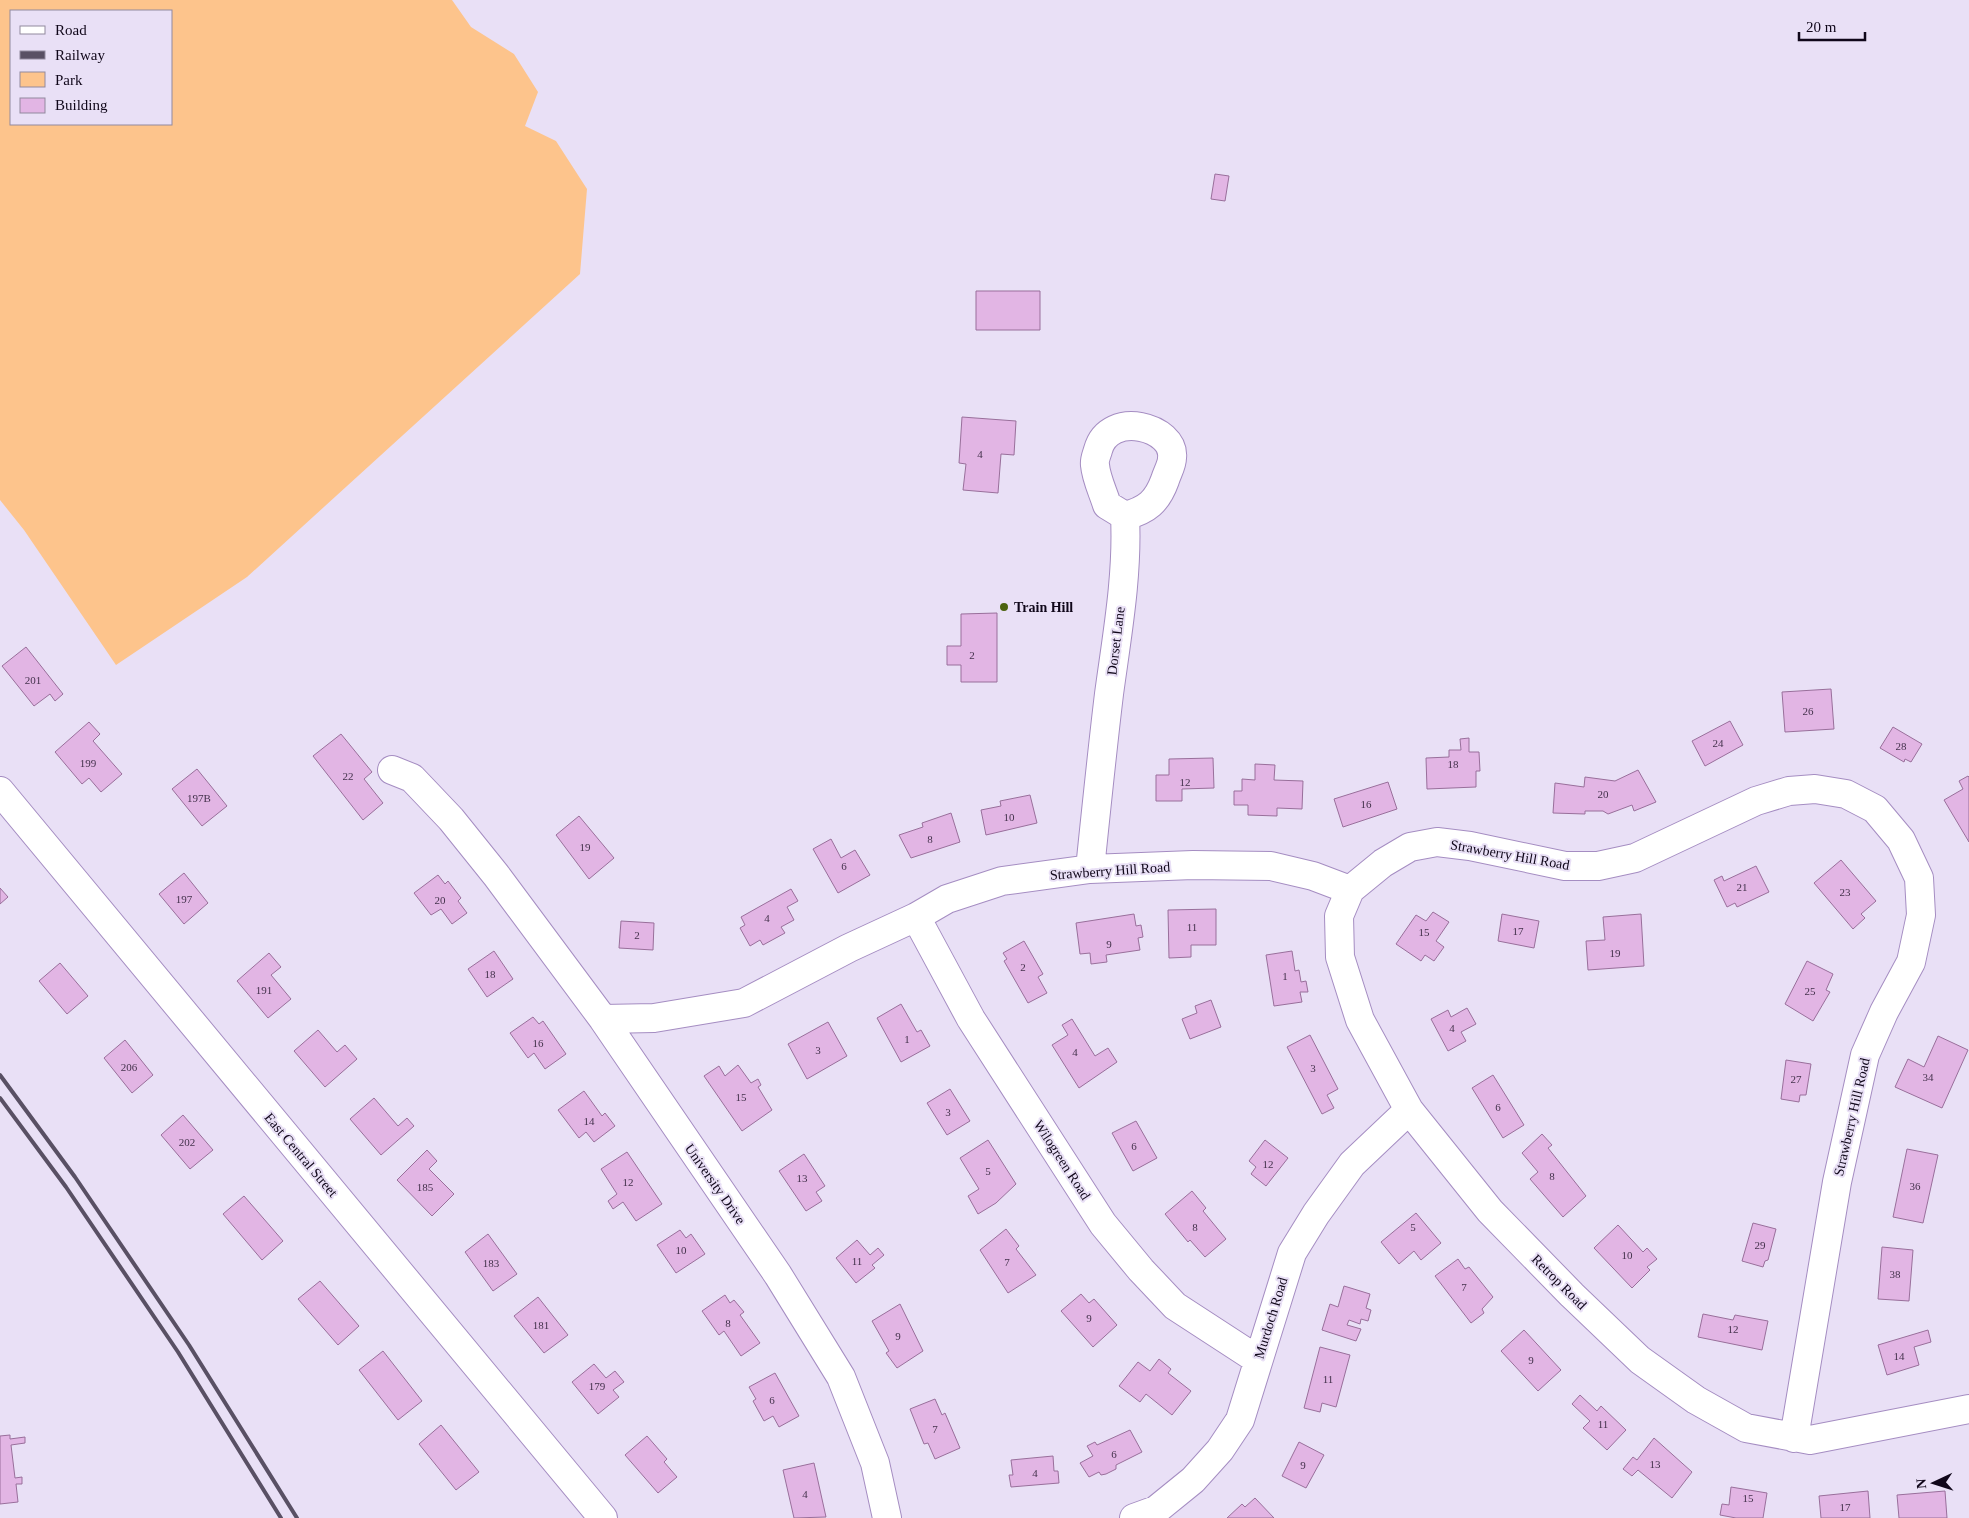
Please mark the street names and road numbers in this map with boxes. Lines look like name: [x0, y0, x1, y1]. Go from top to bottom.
street label: Dorset Lane: [1104, 606, 1128, 676]
street label: Strawberry Hill Road: [1449, 837, 1571, 873]
street label: Strawberry Hill Road: [1049, 859, 1171, 883]
street label: Strawberry Hill Road: [1831, 1057, 1873, 1177]
street label: East Central Street: [262, 1110, 341, 1200]
street label: Wilogreen Road: [1031, 1118, 1093, 1202]
street label: University Drive: [682, 1141, 748, 1227]
street label: Retrop Road: [1529, 1252, 1589, 1312]
street label: Murdoch Road: [1251, 1275, 1291, 1361]

